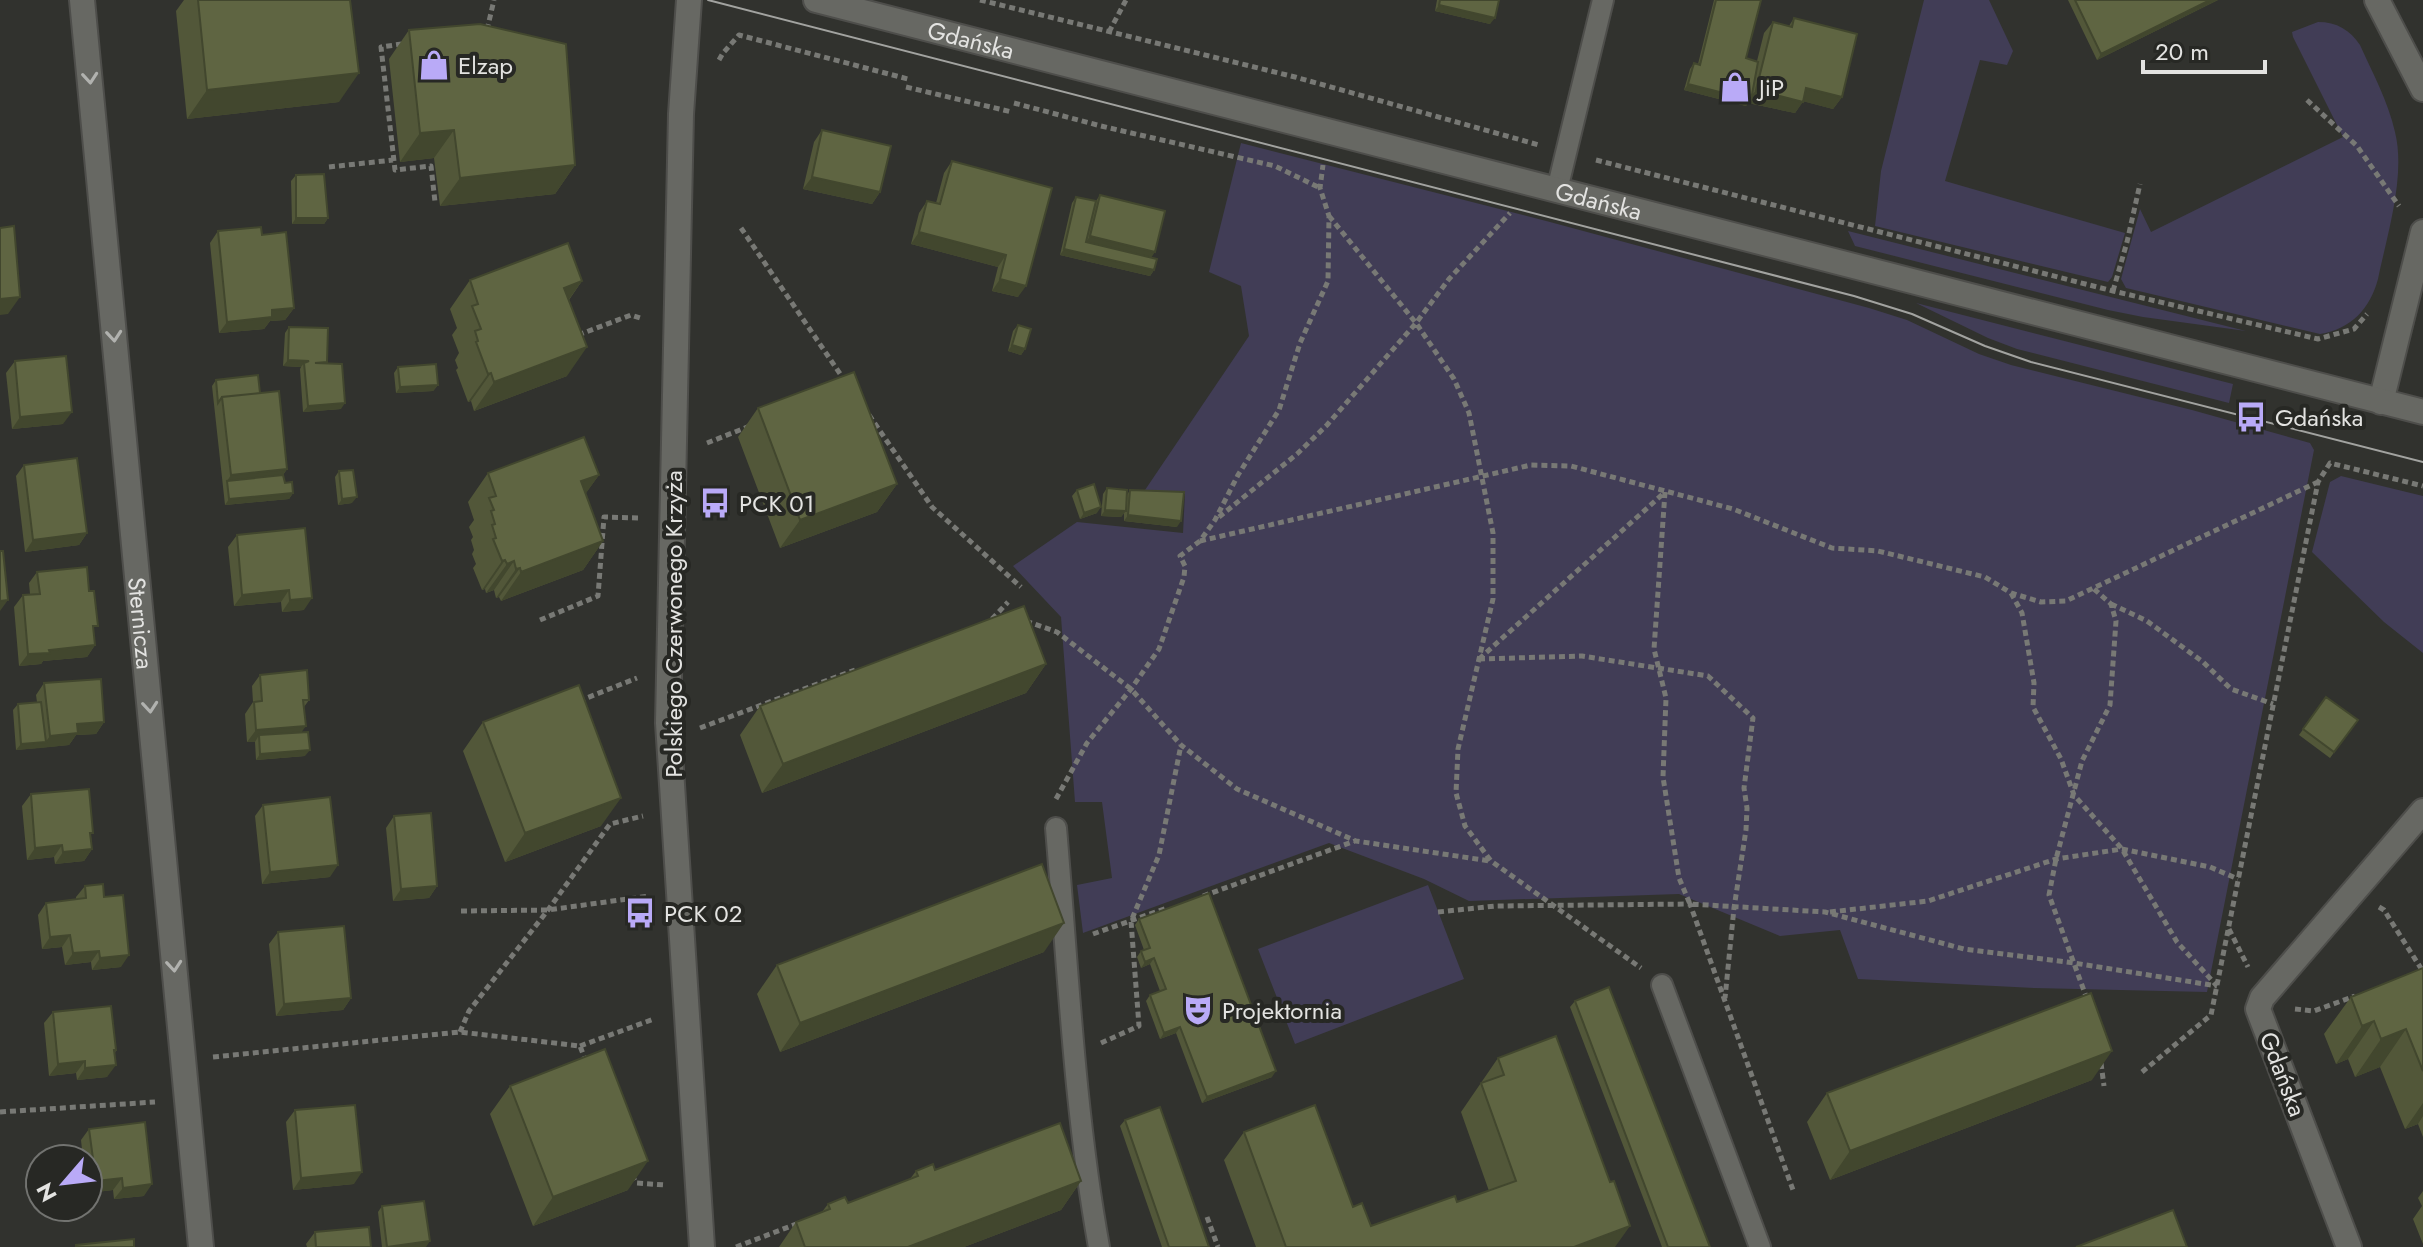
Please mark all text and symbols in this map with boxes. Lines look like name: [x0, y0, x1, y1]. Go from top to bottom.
street label: Gdańska: [924, 12, 1018, 68]
scale bar: [2143, 24, 2265, 74]
text: 20 m: [2155, 34, 2209, 69]
shop icon: Elzap: [417, 48, 451, 82]
place label: Elzap: [458, 48, 513, 83]
shop icon: JiP: [1718, 70, 1752, 104]
place label: JiP: [1756, 70, 1784, 105]
one-way arrow: [81, 72, 98, 85]
street label: Gdańska: [1552, 173, 1646, 229]
one-way arrow: [106, 330, 123, 343]
bus stop icon: Gdańska: [2234, 400, 2268, 434]
place label: Gdańska: [2275, 400, 2363, 435]
street label: Polskiego Czerwonego Krzyża: [656, 470, 691, 778]
bus stop icon: PCK 01: [698, 486, 732, 520]
place label: PCK 01: [739, 486, 815, 521]
street label: Sternicza: [120, 575, 163, 671]
one-way arrow: [141, 701, 158, 714]
bus stop icon: PCK 02: [623, 896, 657, 930]
place label: PCK 02: [664, 896, 742, 931]
one-way arrow: [166, 960, 183, 973]
theatre icon: Projektornia: [1181, 993, 1215, 1027]
place label: Projektornia: [1222, 993, 1342, 1028]
street label: Gdańska: [2251, 1027, 2315, 1121]
north arrow: [24, 1143, 104, 1223]
text: N: [28, 1177, 65, 1208]

